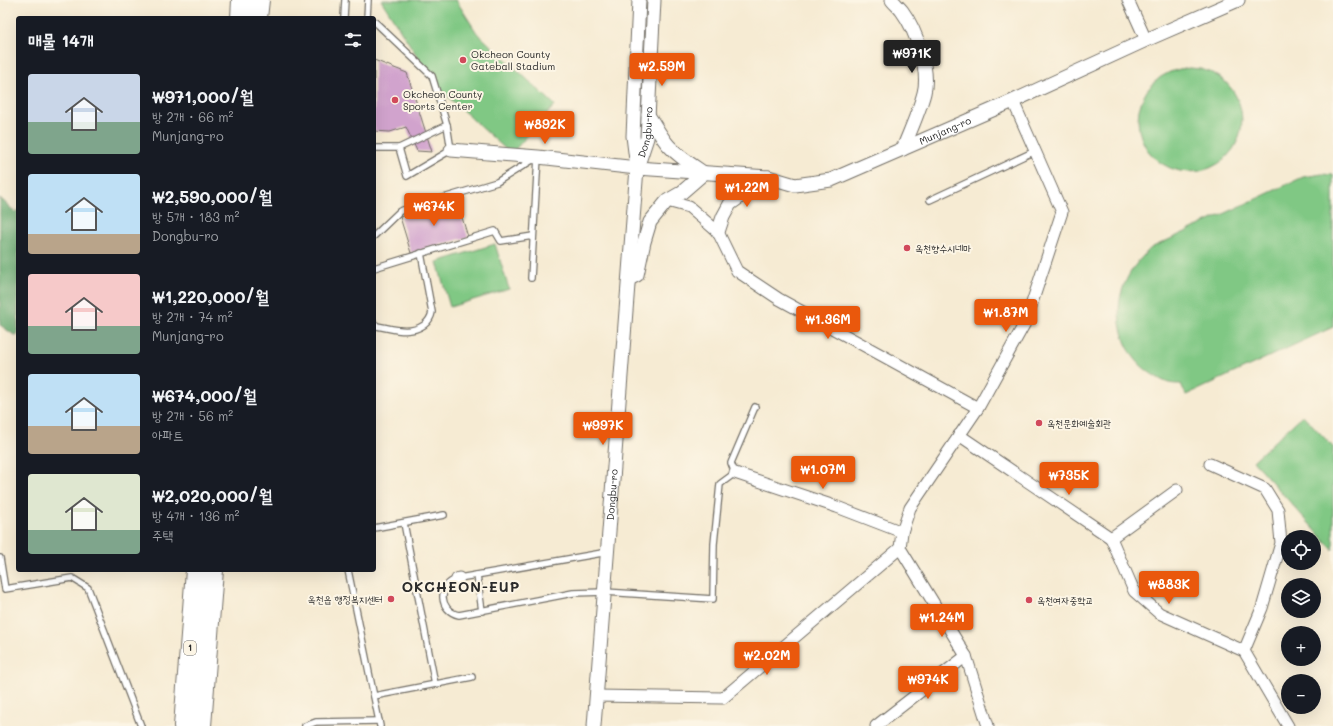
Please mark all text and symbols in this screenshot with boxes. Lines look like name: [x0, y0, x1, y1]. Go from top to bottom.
text: 매물 14개: [28, 29, 93, 51]
icon: filters: [342, 29, 364, 51]
pin: ₩971K: [884, 40, 940, 74]
text: ₩971K: [892, 44, 932, 61]
place label: Okcheon County Gateball Stadium: [471, 47, 555, 73]
pin: ₩2.59M: [629, 53, 695, 87]
marker: Okcheon County Gateball Stadium: [458, 55, 468, 65]
text: ₩2.59M: [639, 57, 685, 74]
text: ₩971,000/월: [152, 85, 254, 107]
place label: Okcheon County Sports Center: [403, 87, 482, 113]
icon: home: [60, 90, 108, 138]
marker: Okcheon County Sports Center: [390, 95, 400, 105]
street label: Dongbu-ro: [634, 106, 656, 159]
text: 방 2개 · 66 m²: [152, 108, 233, 125]
pin: ₩892K: [517, 111, 573, 145]
street label: Munjang-ro: [917, 113, 973, 148]
text: ₩892K: [524, 115, 566, 132]
text: Munjang-ro: [152, 127, 224, 144]
pin: ₩1.22M: [714, 174, 780, 208]
text: ₩1.22M: [725, 178, 769, 195]
text: ₩2,590,000/월: [152, 185, 272, 207]
icon: home: [60, 190, 108, 238]
pin: ₩674K: [406, 193, 462, 227]
text: ₩674K: [413, 197, 455, 214]
text: 방 5개 · 183 m²: [152, 208, 239, 225]
text: Dongbu-ro: [152, 227, 219, 244]
place label: 옥천향수시네마: [915, 241, 971, 255]
marker: 옥천향수시네마: [902, 243, 912, 253]
text: ₩1,220,000/월: [152, 285, 269, 307]
icon: home: [60, 290, 108, 338]
pin: ₩1.87M: [973, 299, 1039, 333]
text: ₩1.87M: [983, 303, 1029, 320]
pin: ₩1.36M: [795, 306, 861, 340]
text: 방 2개 · 74 m²: [152, 308, 233, 325]
text: ₩1.36M: [805, 310, 851, 327]
text: Munjang-ro: [152, 327, 224, 344]
text: ₩674,000/월: [152, 384, 257, 406]
icon: home: [60, 390, 108, 438]
text: 방 2개 · 56 m²: [152, 407, 233, 424]
pin: ₩997K: [575, 412, 631, 446]
text: ₩997K: [582, 416, 624, 433]
place label: 옥천문화예술회관: [1047, 416, 1111, 430]
marker: 옥천문화예술회관: [1034, 418, 1044, 428]
text: 아파트: [152, 426, 183, 443]
pin: ₩1.07M: [790, 456, 856, 490]
text: ₩1.07M: [800, 460, 846, 477]
pin: ₩735K: [1041, 462, 1097, 496]
text: ₩735K: [1049, 466, 1089, 483]
street label: Dongbu-ro: [603, 469, 621, 521]
text: ₩2,020,000/월: [152, 484, 272, 506]
icon: home: [60, 490, 108, 538]
text: 방 4개 · 136 m²: [152, 507, 239, 524]
text: 주택: [152, 526, 173, 543]
map controls: [1281, 530, 1321, 714]
button: locate: [1281, 530, 1321, 570]
pin: ₩883K: [1141, 571, 1197, 605]
text: ₩883K: [1148, 575, 1190, 592]
district label: OKCHEON-EUP: [402, 577, 520, 596]
button: layers: [1281, 578, 1321, 618]
place label: 옥천읍 행정복지센터: [307, 592, 383, 606]
place label: 옥천여자중학교: [1037, 593, 1093, 607]
marker: 옥천읍 행정복지센터: [386, 594, 396, 604]
marker: 옥천여자중학교: [1024, 595, 1034, 605]
pin: ₩1.24M: [909, 604, 975, 638]
text: ₩1.24M: [919, 608, 965, 625]
button: +: [1281, 626, 1321, 666]
road number: 1: [184, 641, 196, 655]
pin: ₩2.02M: [734, 642, 800, 676]
text: ₩2.02M: [743, 646, 791, 663]
pin: ₩974K: [900, 666, 956, 700]
text: ₩974K: [907, 670, 949, 687]
button: −: [1281, 674, 1321, 714]

